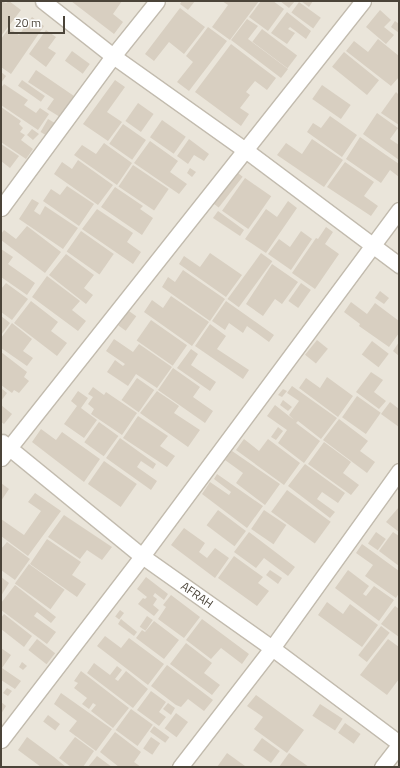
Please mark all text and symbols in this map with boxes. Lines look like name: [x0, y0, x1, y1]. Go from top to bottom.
scale bar: [10, 8, 67, 34]
text: 20 m: [15, 13, 41, 32]
street label: AFRAH: [178, 579, 216, 611]

